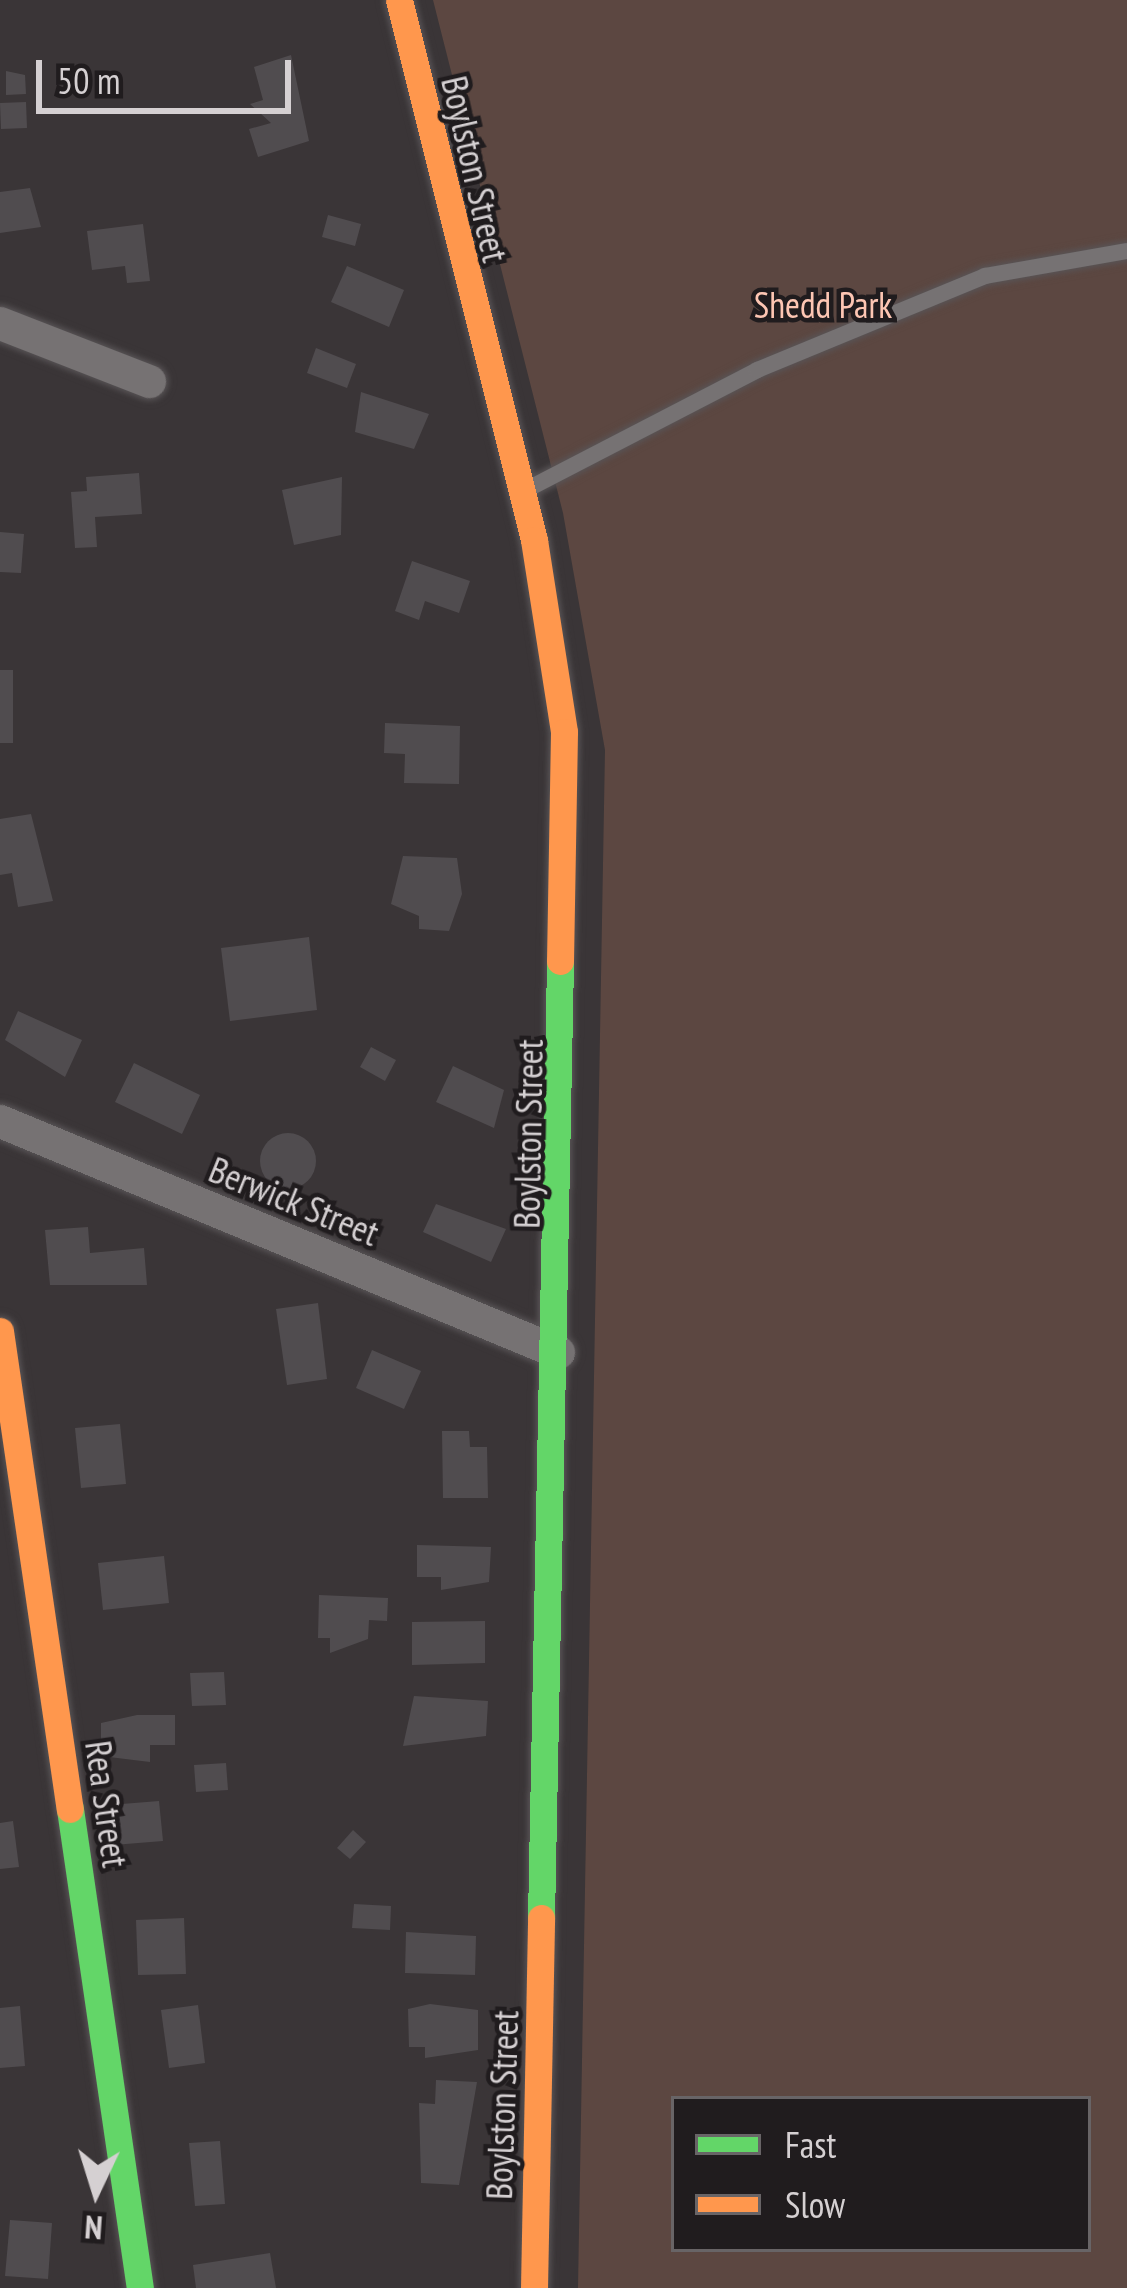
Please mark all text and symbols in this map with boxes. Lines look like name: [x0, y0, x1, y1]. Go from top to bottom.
scale bar: [42, 36, 297, 110]
text: 50 m: [57, 57, 120, 104]
street label: Boylston Street: [433, 72, 517, 266]
park label: Shedd Park: [754, 283, 892, 327]
street label: Boylston Street: [505, 1039, 551, 1229]
street label: Berwick Street: [203, 1147, 385, 1255]
street label: Rea Street: [77, 1738, 137, 1870]
street label: Boylston Street: [477, 2010, 527, 2200]
legend: [671, 2096, 1091, 2252]
text: Fast: [785, 2121, 836, 2168]
north arrow: [36, 2132, 156, 2252]
text: Slow: [785, 2181, 845, 2228]
text: N: [83, 2206, 104, 2250]

